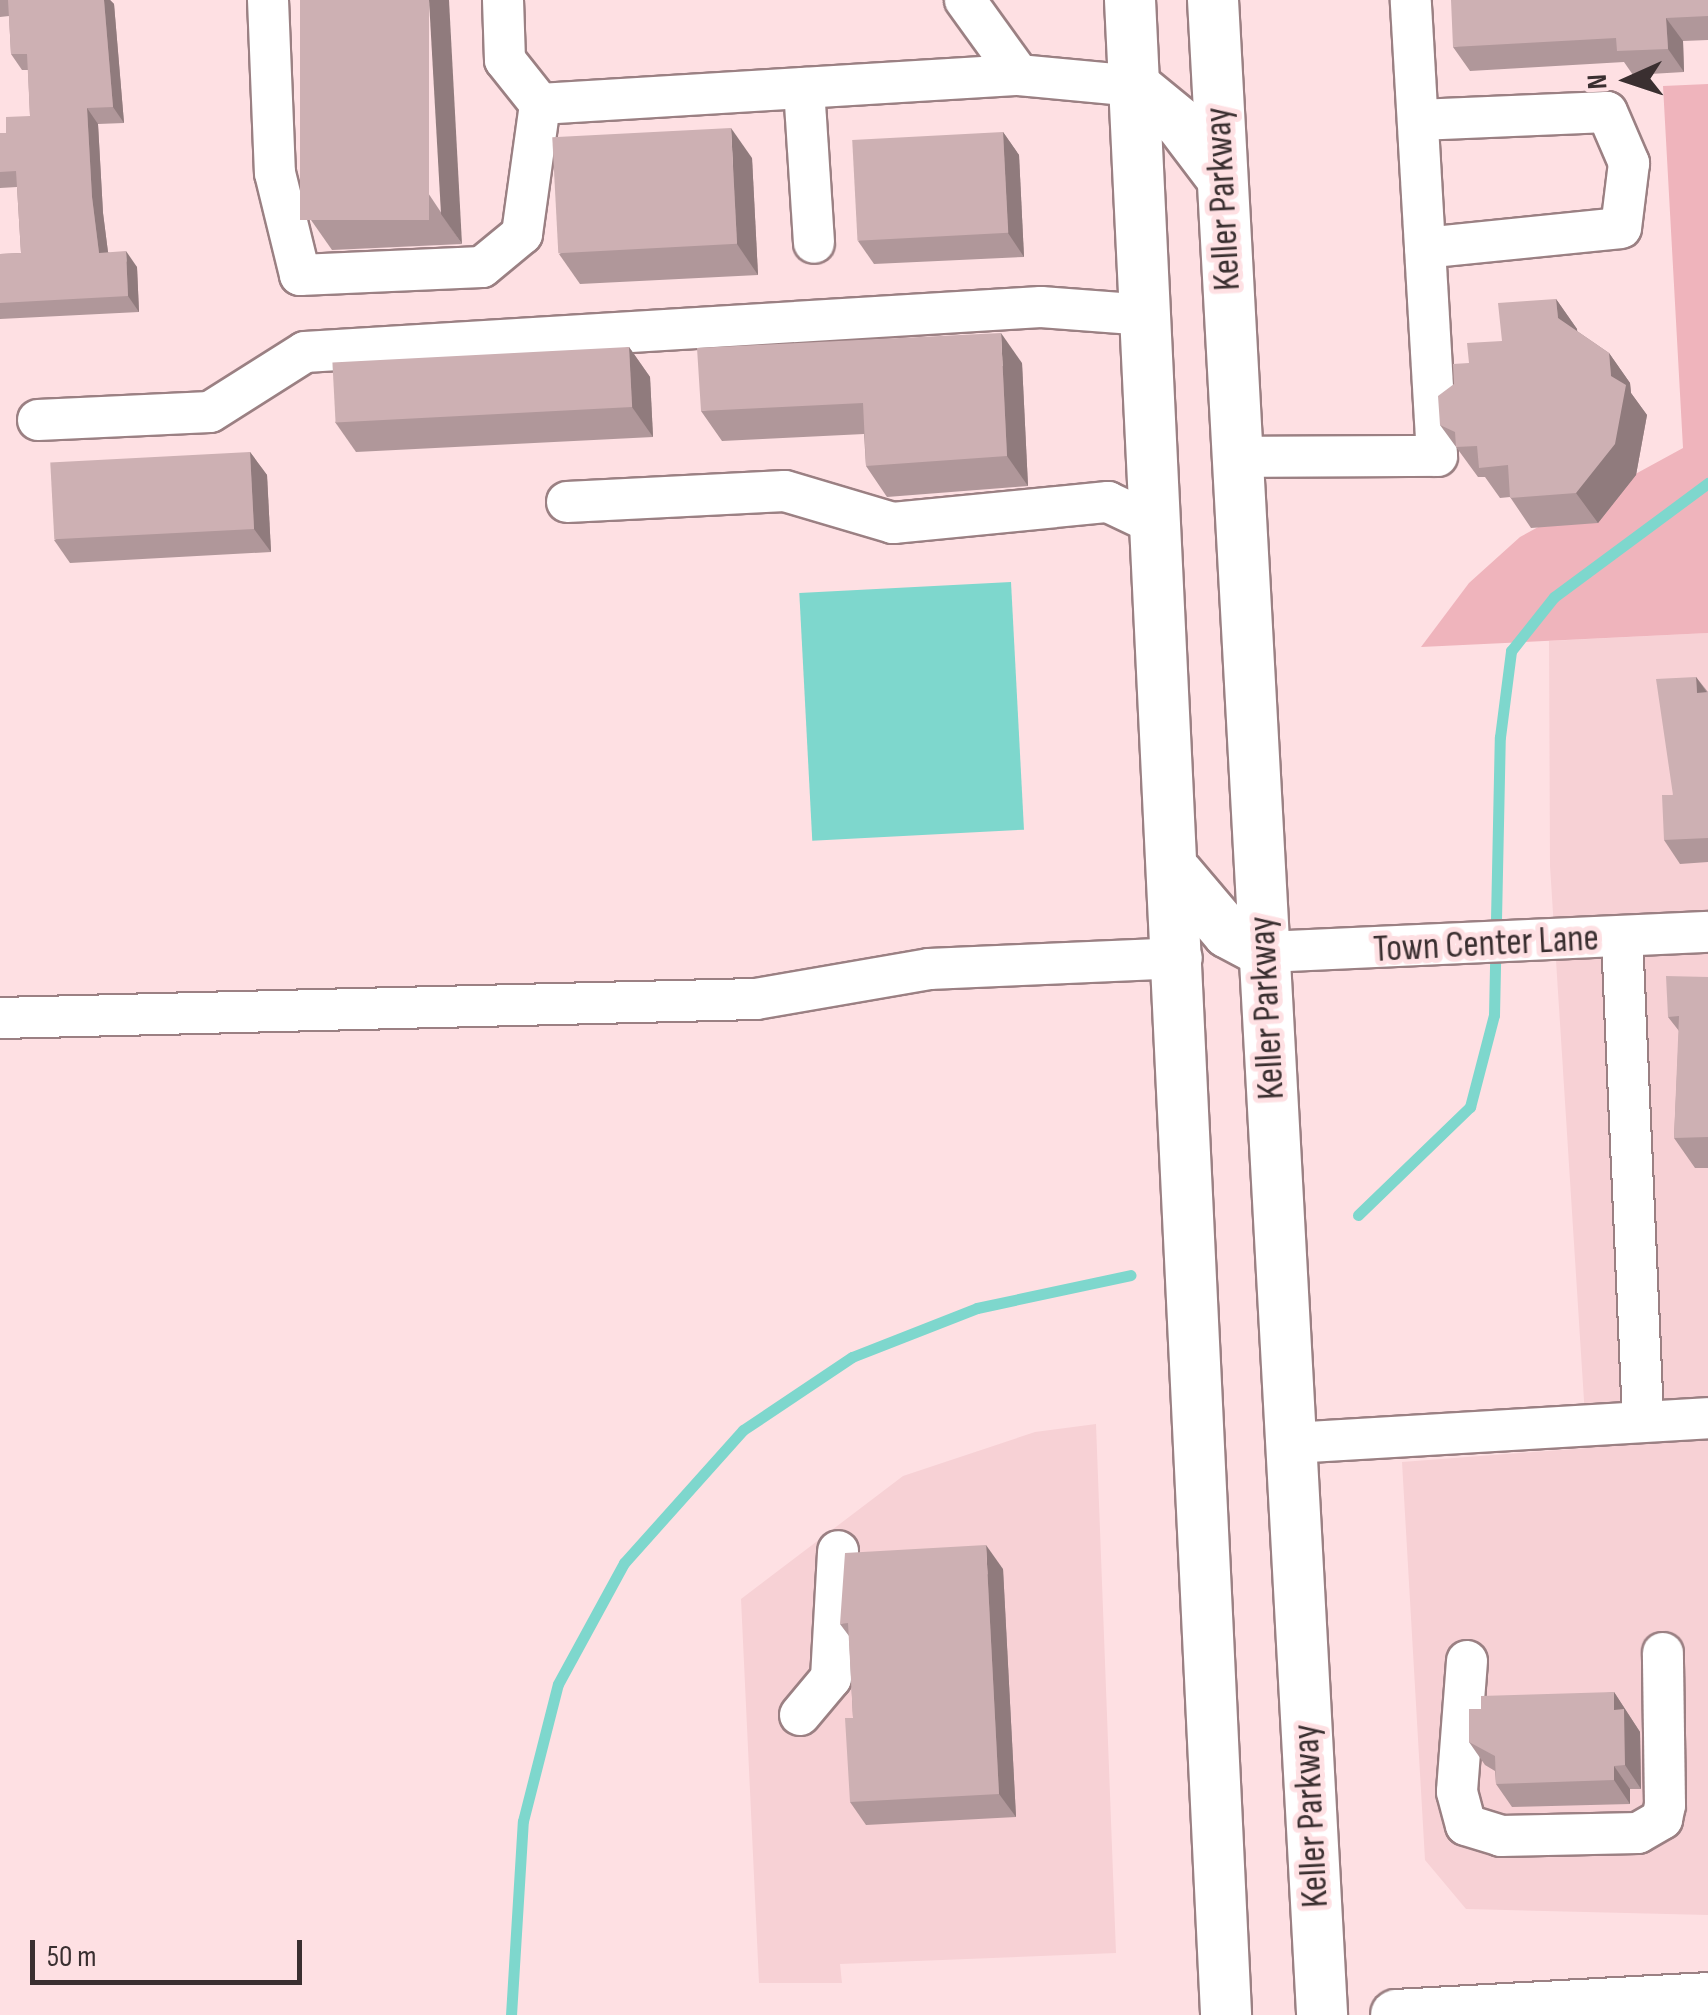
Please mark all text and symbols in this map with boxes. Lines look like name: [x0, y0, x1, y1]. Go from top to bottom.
north arrow: [1578, 30, 1678, 130]
text: N: [1581, 73, 1614, 90]
street label: Keller Parkway: [1195, 106, 1251, 292]
street label: Keller Parkway: [1239, 915, 1295, 1101]
street label: Town Center Lane: [1372, 915, 1600, 973]
street label: Keller Parkway: [1283, 1723, 1339, 1909]
scale bar: [35, 1920, 308, 1982]
text: 50 m: [47, 1939, 96, 1975]

